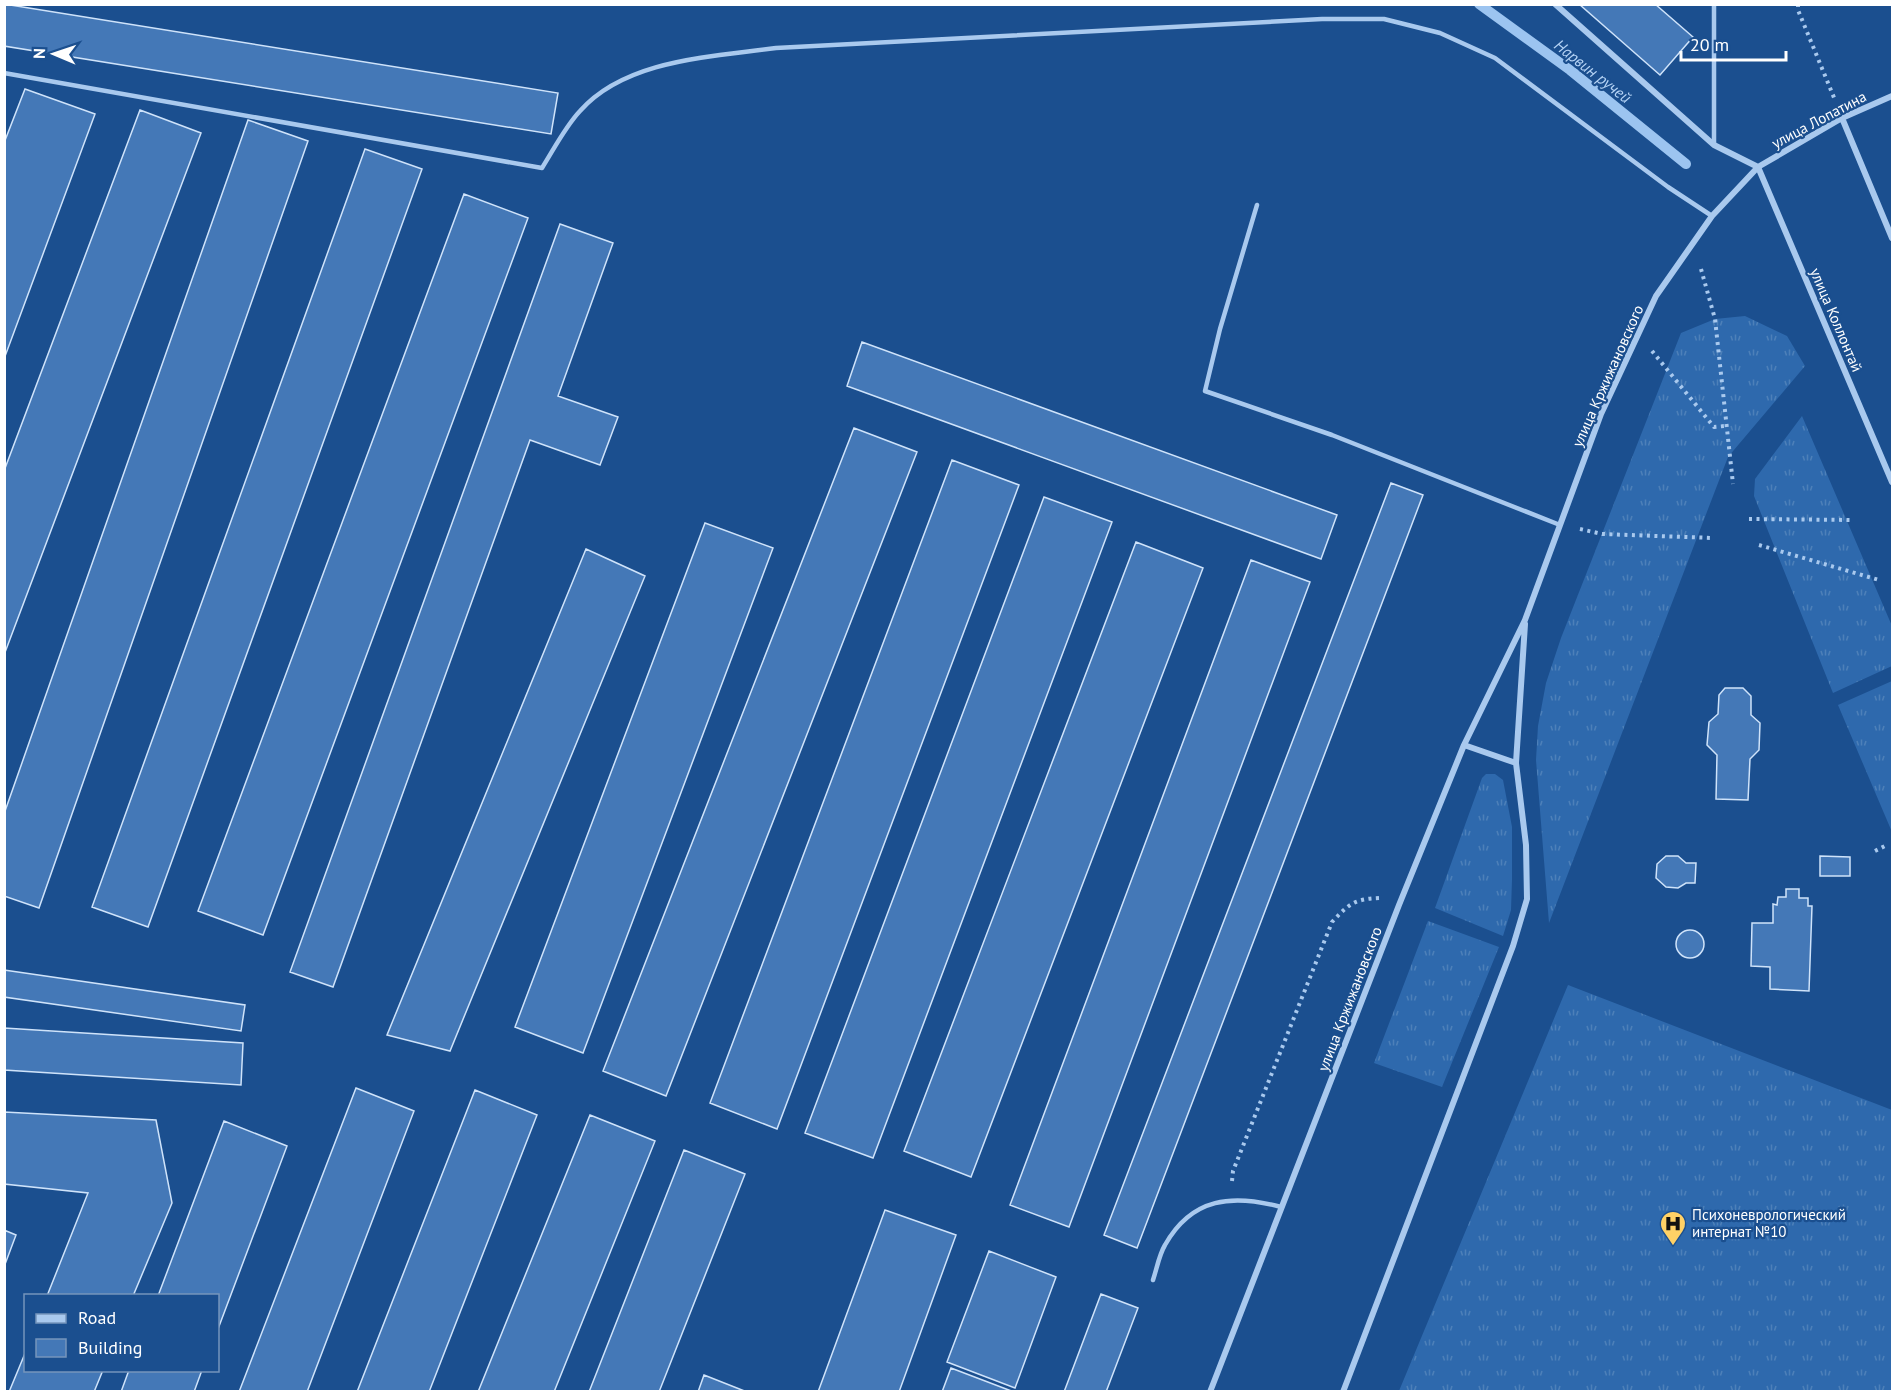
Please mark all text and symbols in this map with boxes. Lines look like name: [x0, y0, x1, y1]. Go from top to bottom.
north arrow: [24, 24, 84, 84]
scale bar: [1681, 24, 1786, 62]
text: 20 m: [1690, 33, 1729, 56]
water label: Нарвин ручей: [1551, 35, 1635, 107]
text: N: [29, 48, 49, 59]
street label: улица Лопатина: [1768, 87, 1869, 153]
street label: улица Коллонтай: [1806, 265, 1867, 375]
street label: улица Кржижановского: [1568, 302, 1647, 450]
street label: улица Кржижановского: [1313, 924, 1386, 1074]
place label: Психоневрологический интернат №10: [1692, 1205, 1846, 1241]
hospital icon: Психоневрологический интернат №10: [1658, 1209, 1688, 1247]
legend: [24, 1294, 219, 1372]
text: Road: [78, 1306, 116, 1329]
text: Building: [78, 1336, 142, 1359]

